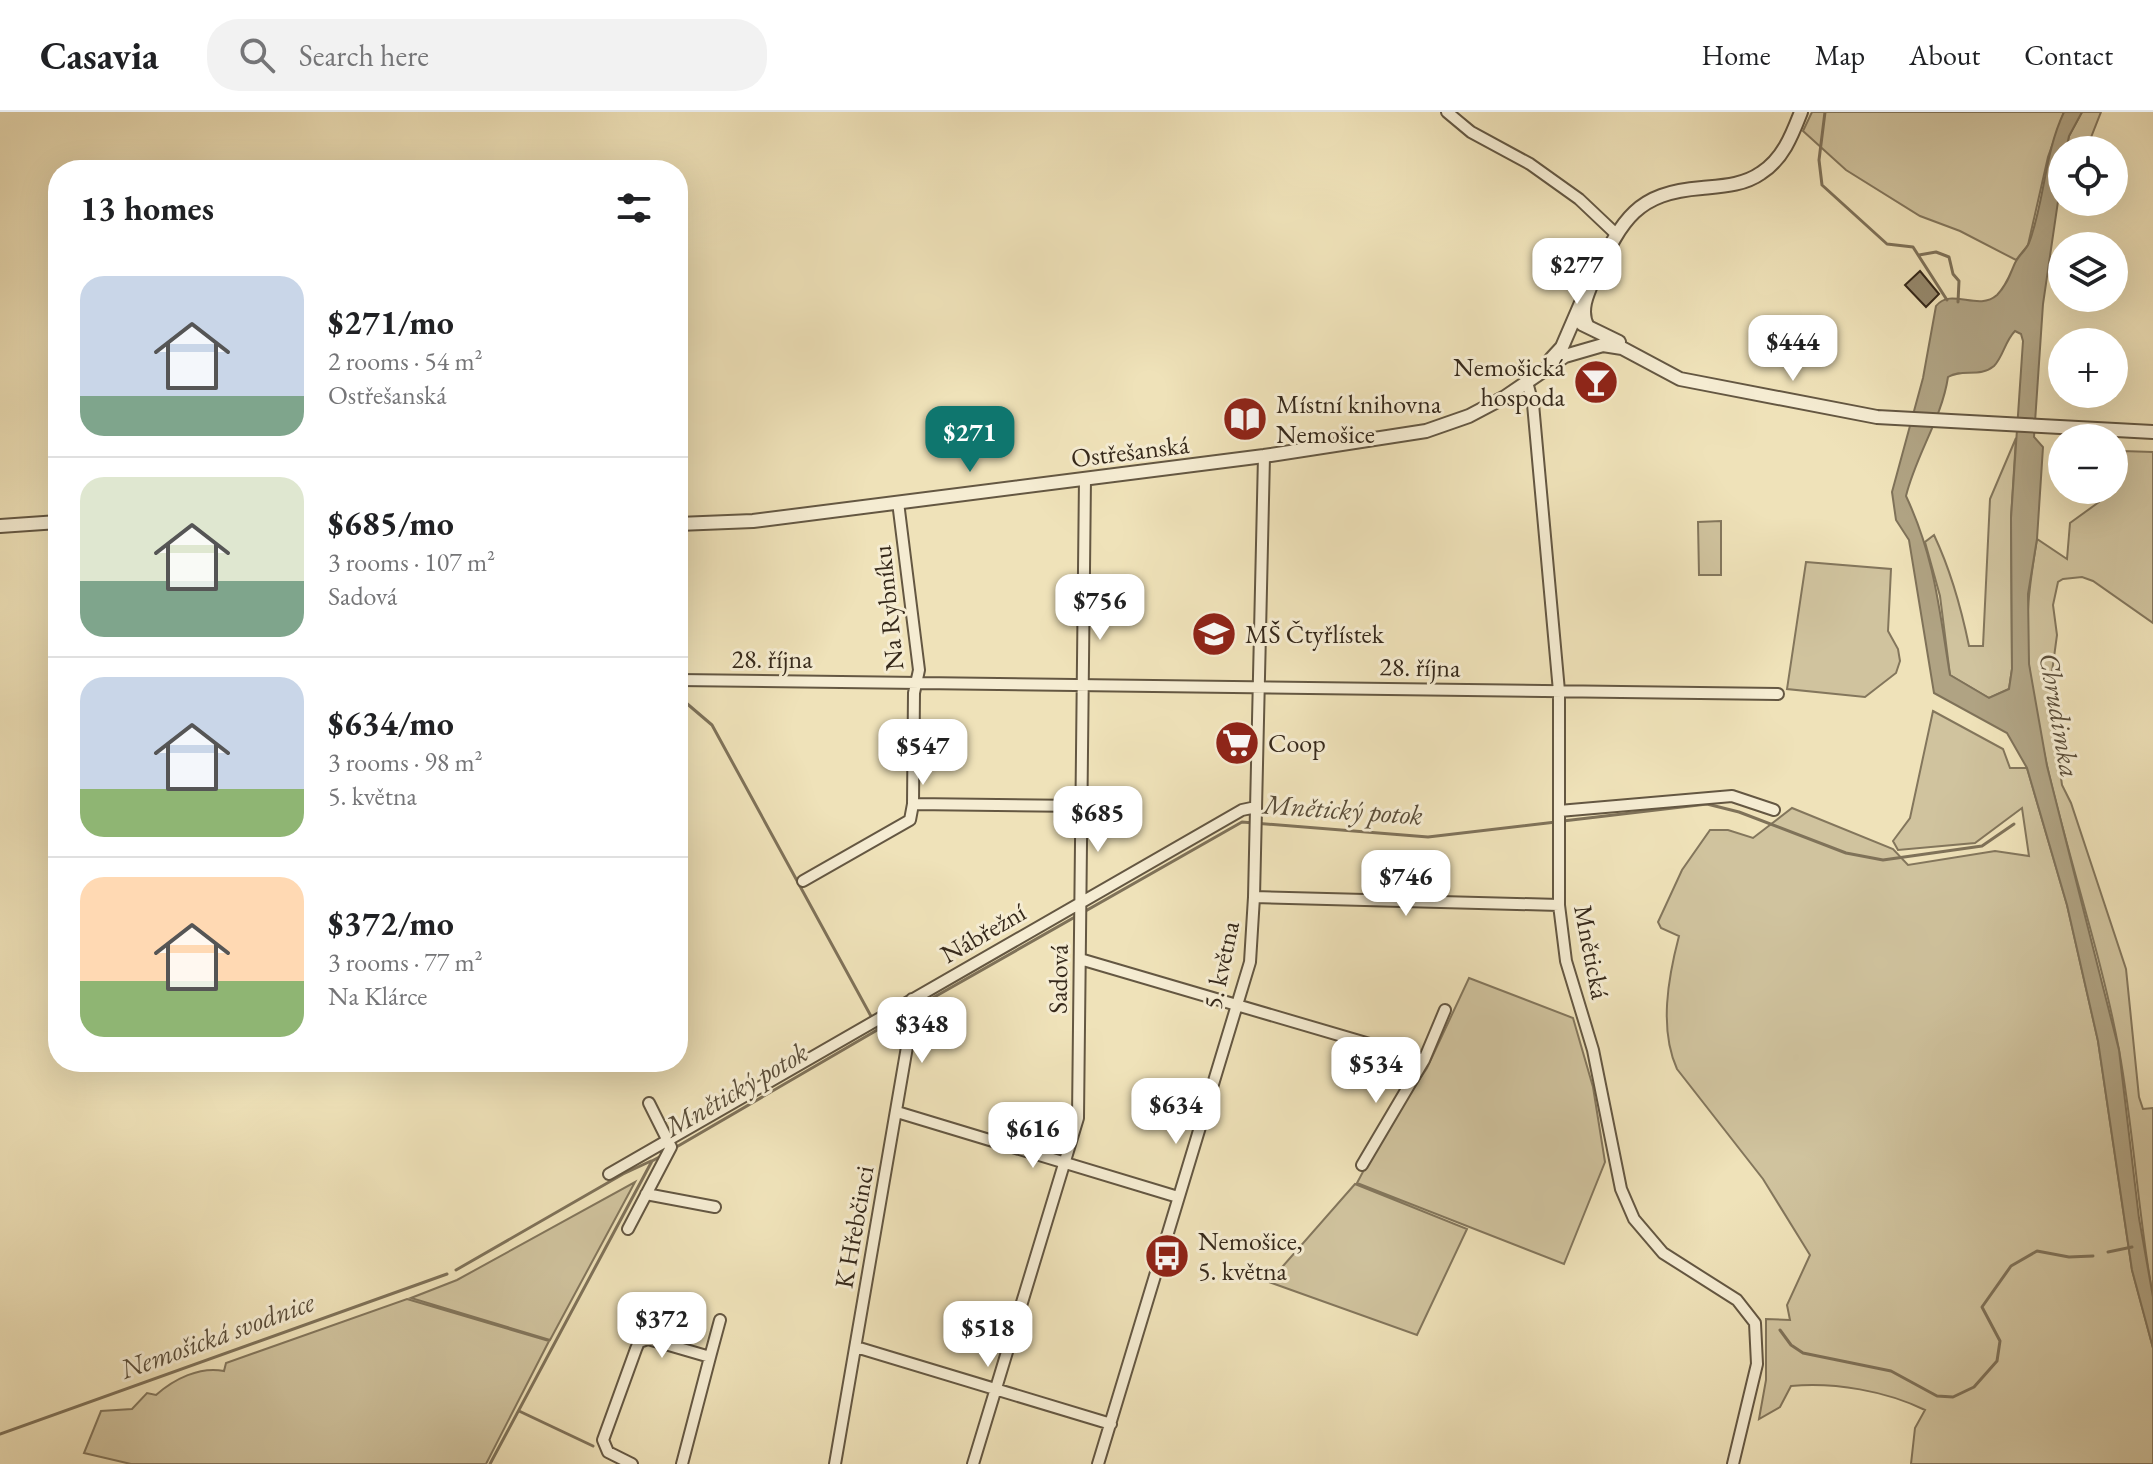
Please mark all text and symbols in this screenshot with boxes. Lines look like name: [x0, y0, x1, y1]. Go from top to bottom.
search box: [207, 19, 767, 91]
text: Casavia: [40, 31, 159, 80]
icon: search: [235, 33, 279, 77]
text: Search here: [299, 36, 429, 75]
text: Home: [1701, 37, 1771, 73]
text: Map: [1815, 37, 1865, 73]
text: About: [1909, 37, 1980, 73]
text: Contact: [2024, 37, 2113, 73]
map controls: [2048, 136, 2128, 504]
button: locate: [2048, 136, 2128, 216]
text: 13 homes: [80, 186, 214, 230]
icon: filters: [612, 186, 656, 230]
button: layers: [2048, 232, 2128, 312]
pin: $277: [1530, 238, 1624, 306]
text: $277: [1550, 247, 1604, 281]
text: $271/mo: [328, 300, 454, 344]
icon: home: [144, 308, 240, 404]
pin: $444: [1746, 315, 1840, 383]
text: $444: [1766, 324, 1820, 358]
button: +: [2048, 328, 2128, 408]
text: 2 rooms · 54 m²: [328, 344, 483, 378]
place label: Nemošická hospoda: [1453, 350, 1566, 414]
bar icon: Nemošická hospoda: [1572, 358, 1620, 406]
text: Ostřešanská: [328, 378, 447, 412]
place label: Místní knihovna Nemošice: [1276, 387, 1442, 451]
library icon: Místní knihovna Nemošice: [1221, 395, 1269, 443]
pin: $271: [923, 406, 1017, 474]
text: $271: [943, 415, 997, 449]
button: −: [2048, 424, 2128, 504]
street label: Ostřešanská: [1069, 427, 1192, 475]
text: $685/mo: [328, 501, 454, 545]
icon: home: [144, 509, 240, 605]
street label: Na Rybníku: [865, 544, 911, 672]
text: 3 rooms · 107 m²: [328, 545, 495, 579]
pin: $756: [1053, 574, 1147, 642]
text: Sadová: [328, 579, 397, 613]
text: $756: [1073, 583, 1127, 617]
school or university icon: MŠ Čtyřlístek: [1190, 610, 1238, 658]
place label: MŠ Čtyřlístek: [1245, 617, 1385, 651]
street label: 28. října: [731, 642, 813, 676]
street label: 28. října: [1379, 649, 1461, 685]
water label: Chrudimka: [2031, 650, 2089, 780]
text: $634/mo: [328, 701, 454, 745]
icon: home: [144, 709, 240, 805]
pin: $547: [876, 719, 970, 787]
supermarket icon: Coop: [1213, 719, 1261, 767]
place label: Coop: [1268, 726, 1326, 760]
text: $547: [896, 728, 950, 762]
text: 3 rooms · 98 m²: [328, 745, 483, 779]
text: 5. května: [328, 779, 417, 813]
water label: Mnětický potok: [1260, 785, 1424, 833]
pin: $685: [1051, 786, 1145, 854]
text: $685: [1071, 795, 1125, 829]
pin: $746: [1359, 850, 1453, 918]
text: $746: [1379, 859, 1433, 893]
street label: Nábřežní: [934, 895, 1032, 971]
text: $372/mo: [328, 901, 454, 945]
street label: Mnětická: [1566, 902, 1618, 1002]
icon: home: [144, 909, 240, 1005]
street label: 5. května: [1195, 917, 1247, 1012]
street label: Sadová: [1040, 943, 1076, 1014]
text: 3 rooms · 77 m²: [328, 945, 483, 979]
text: Na Klárce: [328, 979, 427, 1013]
pin: $348: [875, 997, 969, 1065]
text: $348: [895, 1006, 949, 1040]
water label: Mnětický potok: [656, 1033, 814, 1146]
pin: $534: [1329, 1037, 1423, 1105]
text: $534: [1349, 1046, 1403, 1080]
pin: $634: [1129, 1078, 1223, 1146]
text: $634: [1149, 1087, 1203, 1121]
pin: $616: [986, 1102, 1080, 1170]
text: $616: [1006, 1111, 1060, 1145]
street label: K Hřebčinci: [827, 1163, 881, 1291]
place label: Nemošice, 5. května: [1198, 1224, 1303, 1288]
bus stop icon: Nemošice, 5. května: [1143, 1232, 1191, 1280]
water label: Nemošická svodnice: [114, 1283, 320, 1387]
pin: $372: [615, 1292, 709, 1360]
text: $372: [635, 1301, 689, 1335]
pin: $518: [941, 1301, 1035, 1369]
text: $518: [961, 1310, 1015, 1344]

